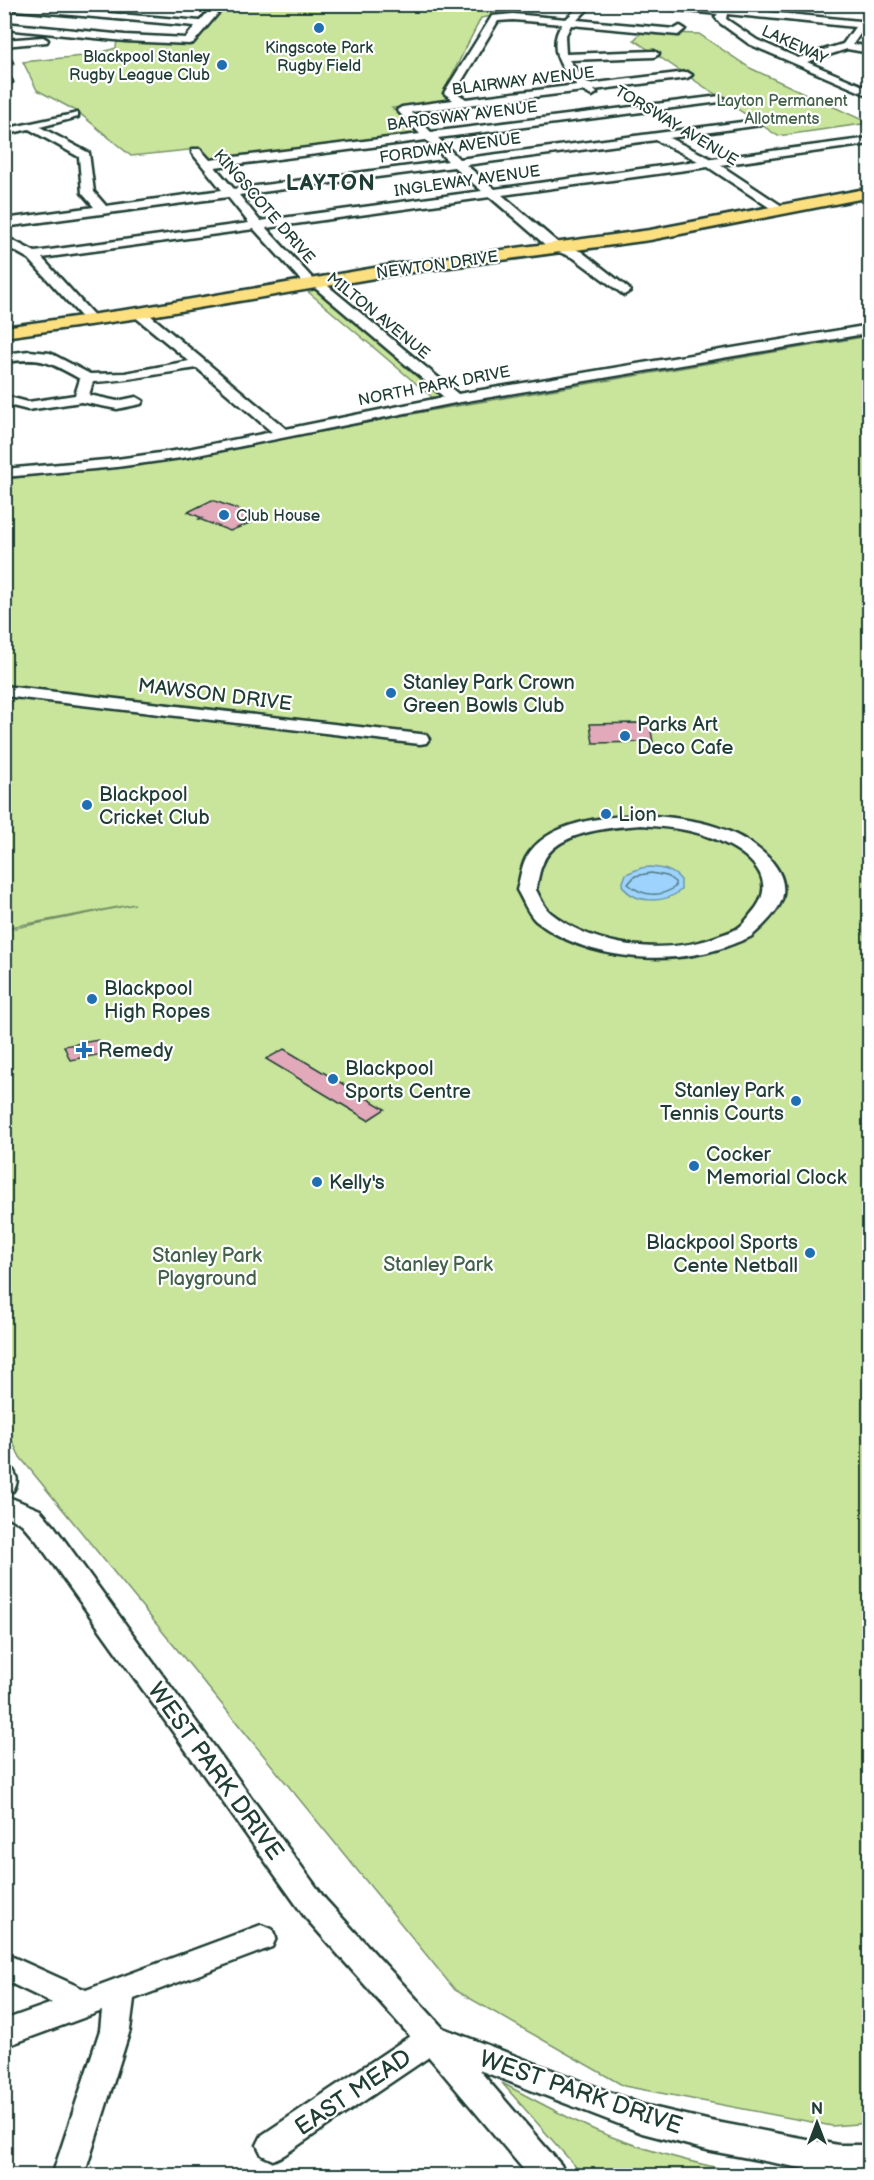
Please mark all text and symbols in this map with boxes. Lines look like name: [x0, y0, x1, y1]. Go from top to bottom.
marker: Kingscote Park Rugby Field: [312, 21, 326, 35]
street label: LAKEWAY: [758, 22, 831, 69]
place label: Kingscote Park Rugby Field: [265, 39, 373, 76]
place label: Blackpool Stanley Rugby League Club: [69, 48, 211, 85]
marker: Blackpool Stanley Rugby League Club: [215, 58, 229, 72]
street label: BLAIRWAY AVENUE: [451, 63, 596, 100]
street label: TORSWAY AVENUE: [611, 82, 741, 171]
park label: Layton Permanent Allotments: [716, 92, 848, 129]
street label: BARDSWAY AVENUE: [386, 98, 539, 135]
street label: FORDWAY AVENUE: [378, 129, 522, 168]
street label: KINGSCOTE DRIVE: [209, 146, 318, 268]
street label: INGLEWAY AVENUE: [393, 162, 541, 201]
district label: LAYTON: [286, 170, 376, 197]
street label: NEWTON DRIVE: [375, 248, 499, 283]
street label: MILTON AVENUE: [323, 269, 433, 363]
street label: NORTH PARK DRIVE: [357, 362, 512, 411]
place label: Club House: [236, 507, 321, 526]
marker: Club House: [217, 508, 231, 522]
place label: Stanley Park Crown Green Bowls Club: [403, 671, 575, 718]
street label: MAWSON DRIVE: [137, 674, 293, 716]
marker: Stanley Park Crown Green Bowls Club: [384, 686, 398, 700]
place label: Parks Art Deco Cafe: [637, 713, 734, 760]
marker: Parks Art Deco Cafe: [618, 729, 632, 743]
place label: Blackpool Cricket Club: [99, 783, 210, 830]
marker: Blackpool Cricket Club: [80, 798, 94, 812]
place label: Lion: [618, 803, 657, 827]
marker: Lion: [599, 807, 613, 821]
place label: Blackpool High Ropes: [104, 977, 210, 1024]
marker: Blackpool High Ropes: [85, 992, 99, 1006]
place label: Remedy: [98, 1039, 173, 1063]
marker: Remedy: [75, 1041, 93, 1059]
place label: Blackpool Sports Centre: [345, 1057, 471, 1104]
marker: Blackpool Sports Centre: [326, 1072, 340, 1086]
place label: Stanley Park Tennis Courts: [660, 1079, 784, 1126]
marker: Stanley Park Tennis Courts: [789, 1094, 803, 1108]
place label: Cocker Memorial Clock: [706, 1143, 847, 1190]
marker: Cocker Memorial Clock: [687, 1159, 701, 1173]
place label: Kelly's: [329, 1171, 385, 1195]
marker: Kelly's: [310, 1175, 324, 1189]
place label: Blackpool Sports Cente Netball: [646, 1231, 798, 1278]
park label: Stanley Park Playground: [152, 1244, 262, 1291]
marker: Blackpool Sports Cente Netball: [803, 1246, 817, 1260]
park label: Stanley Park: [383, 1253, 493, 1277]
street label: WEST PARK DRIVE: [141, 1677, 290, 1866]
street label: EAST MEAD: [290, 2043, 417, 2142]
street label: WEST PARK DRIVE: [476, 2044, 686, 2141]
north arrow: [787, 2093, 847, 2153]
text: N: [811, 2100, 823, 2119]

